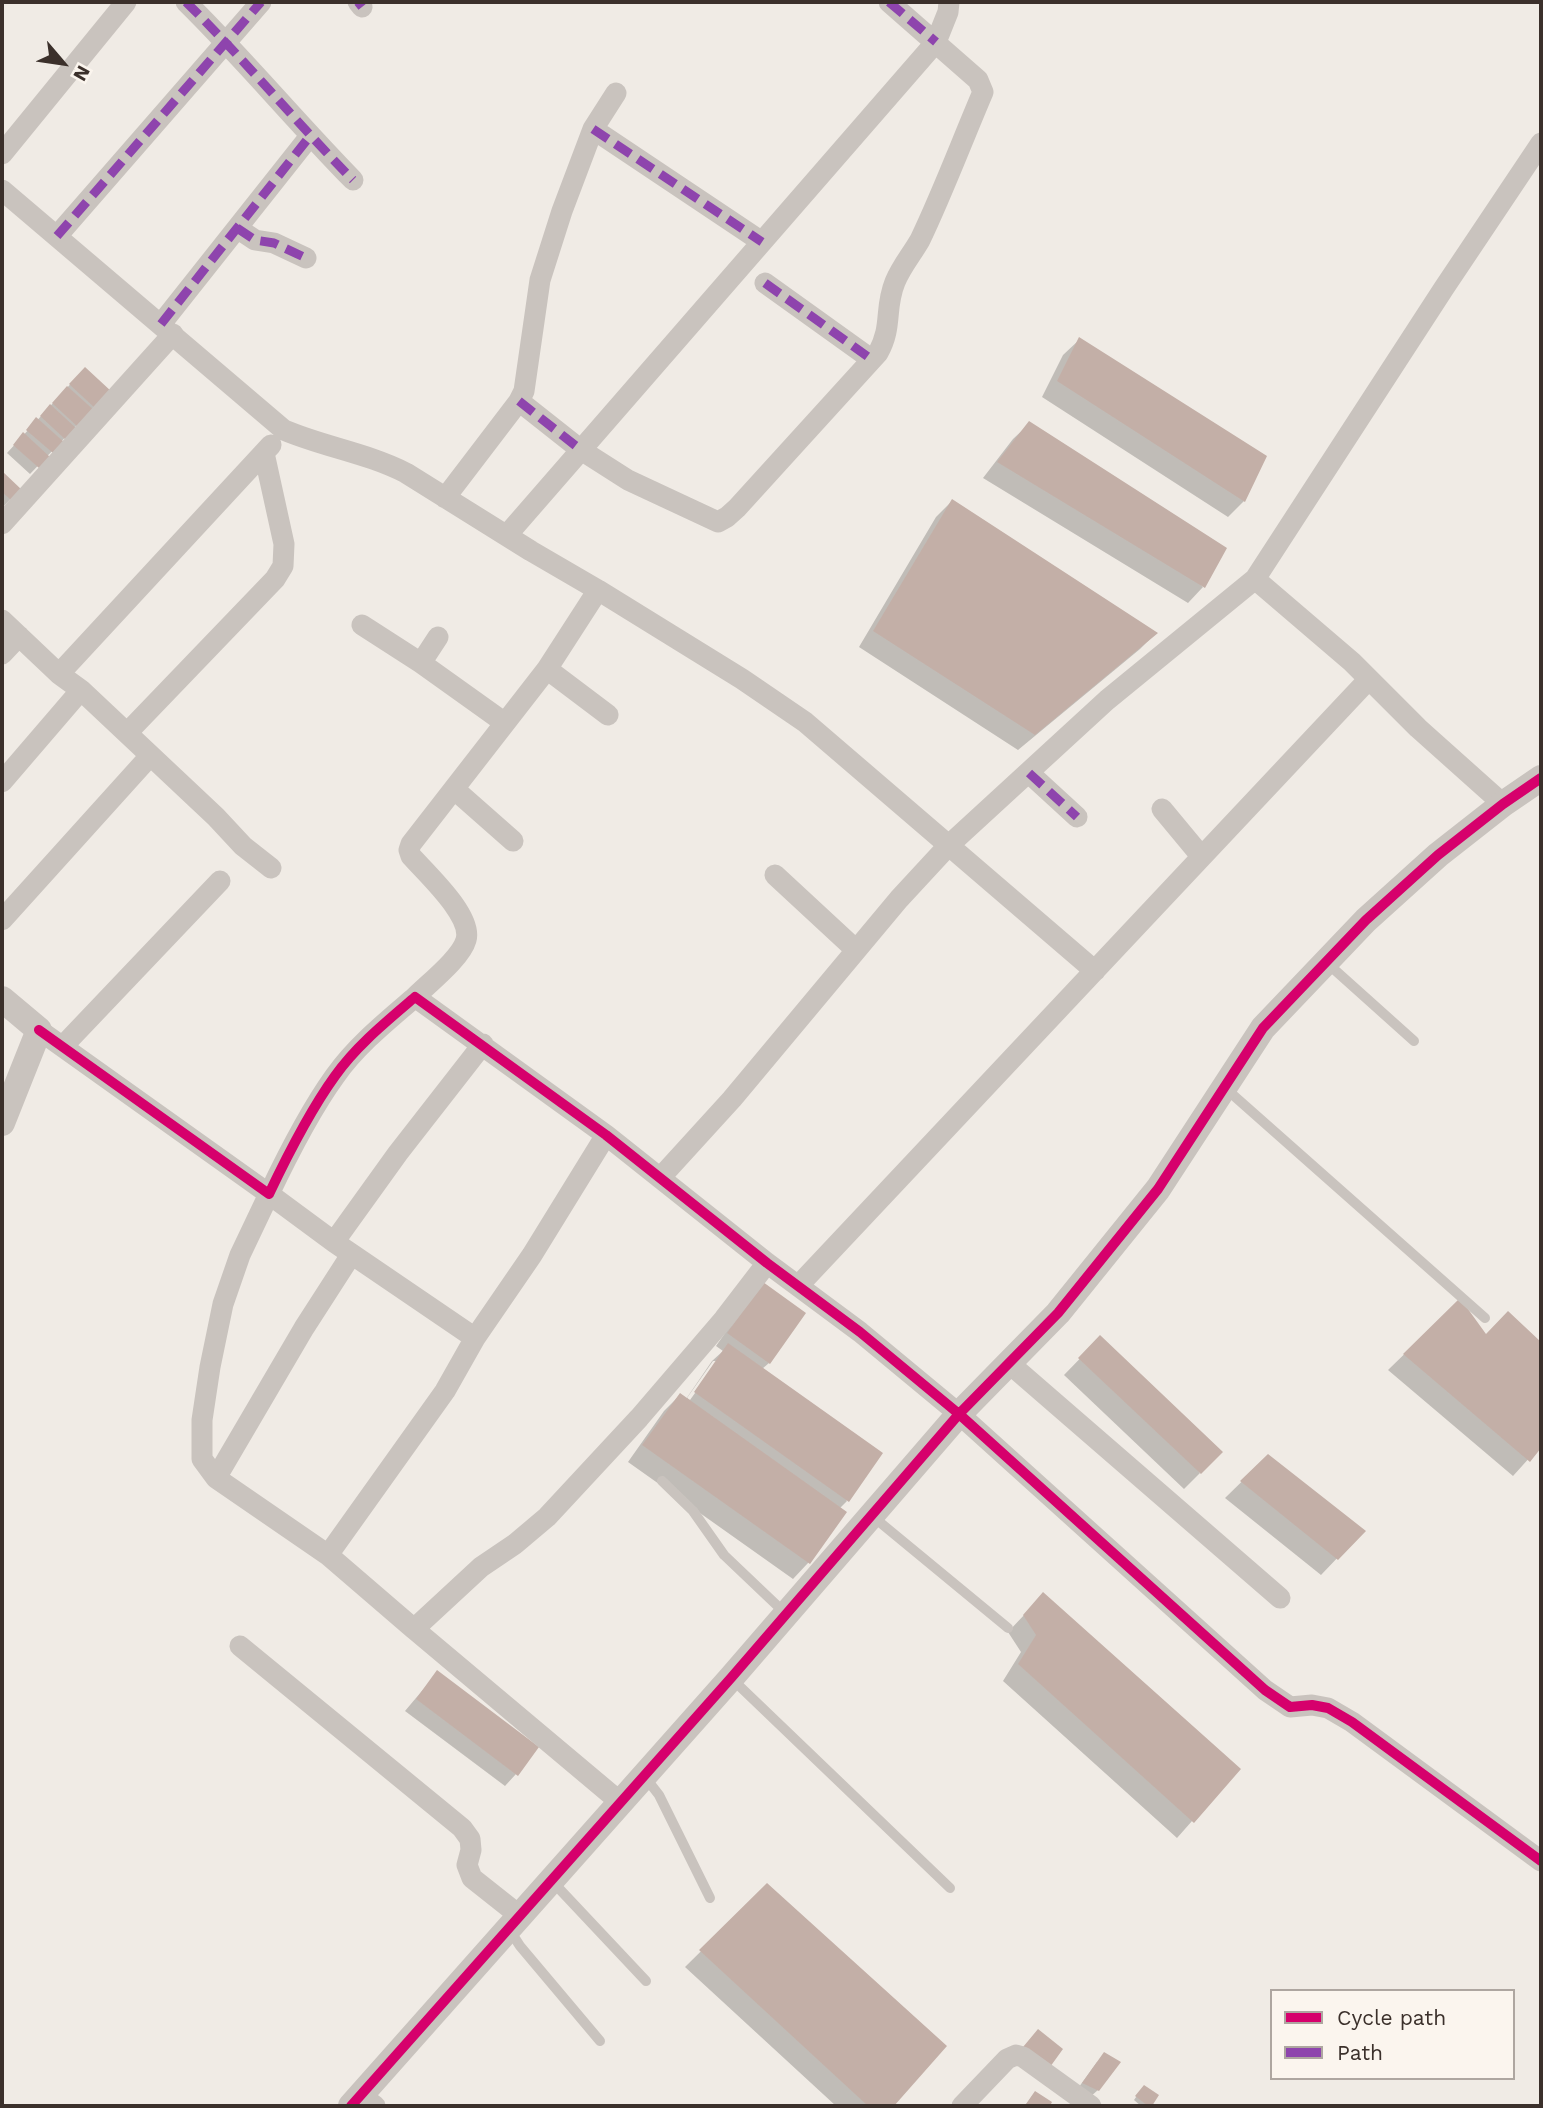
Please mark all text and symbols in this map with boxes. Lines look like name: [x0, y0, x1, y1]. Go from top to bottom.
north arrow: [28, 28, 98, 98]
text: N: [68, 62, 95, 85]
legend: [1270, 1989, 1515, 2080]
text: Cycle path: [1337, 2005, 1446, 2030]
text: Path: [1337, 2040, 1383, 2065]

